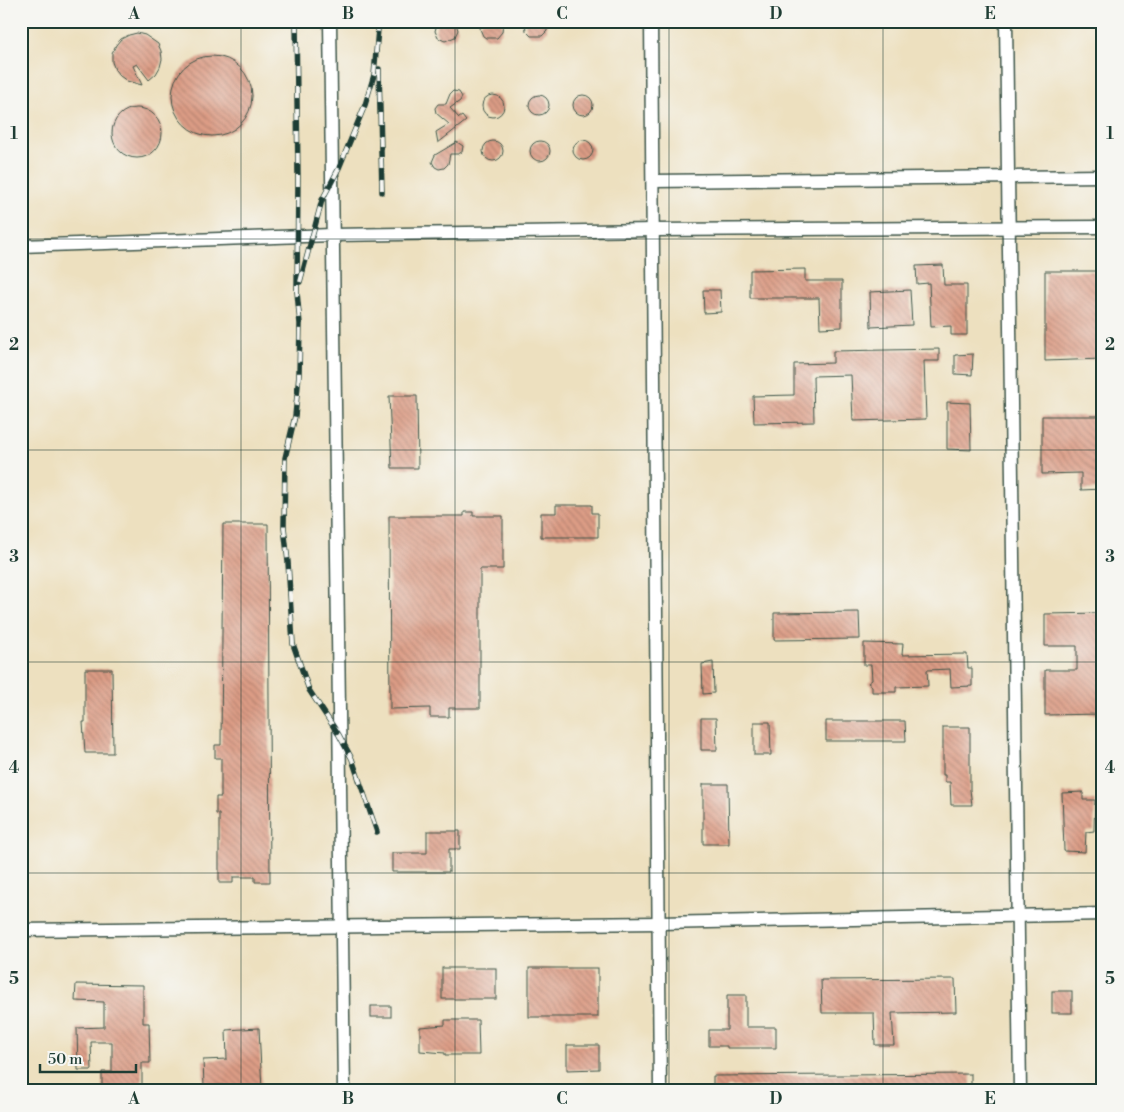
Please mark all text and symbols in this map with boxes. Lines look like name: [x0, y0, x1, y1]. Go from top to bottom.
text: A: [127, 4, 140, 24]
text: B: [342, 4, 354, 24]
text: C: [556, 4, 568, 24]
text: D: [770, 4, 783, 24]
text: E: [984, 4, 996, 24]
text: 1: [10, 124, 18, 144]
text: 1: [1106, 124, 1114, 144]
text: 2: [9, 335, 19, 355]
text: 2: [1105, 335, 1115, 355]
text: 3: [9, 547, 19, 567]
text: 3: [1105, 547, 1115, 567]
text: 4: [9, 758, 20, 778]
text: 4: [1105, 758, 1116, 778]
text: 5: [9, 969, 19, 989]
text: 5: [1105, 969, 1115, 989]
scale bar: [40, 1042, 136, 1074]
text: 50 m: [48, 1050, 82, 1069]
text: A: [127, 1089, 140, 1109]
text: B: [342, 1089, 354, 1109]
text: C: [556, 1089, 568, 1109]
text: D: [770, 1089, 783, 1109]
text: E: [984, 1089, 996, 1109]

